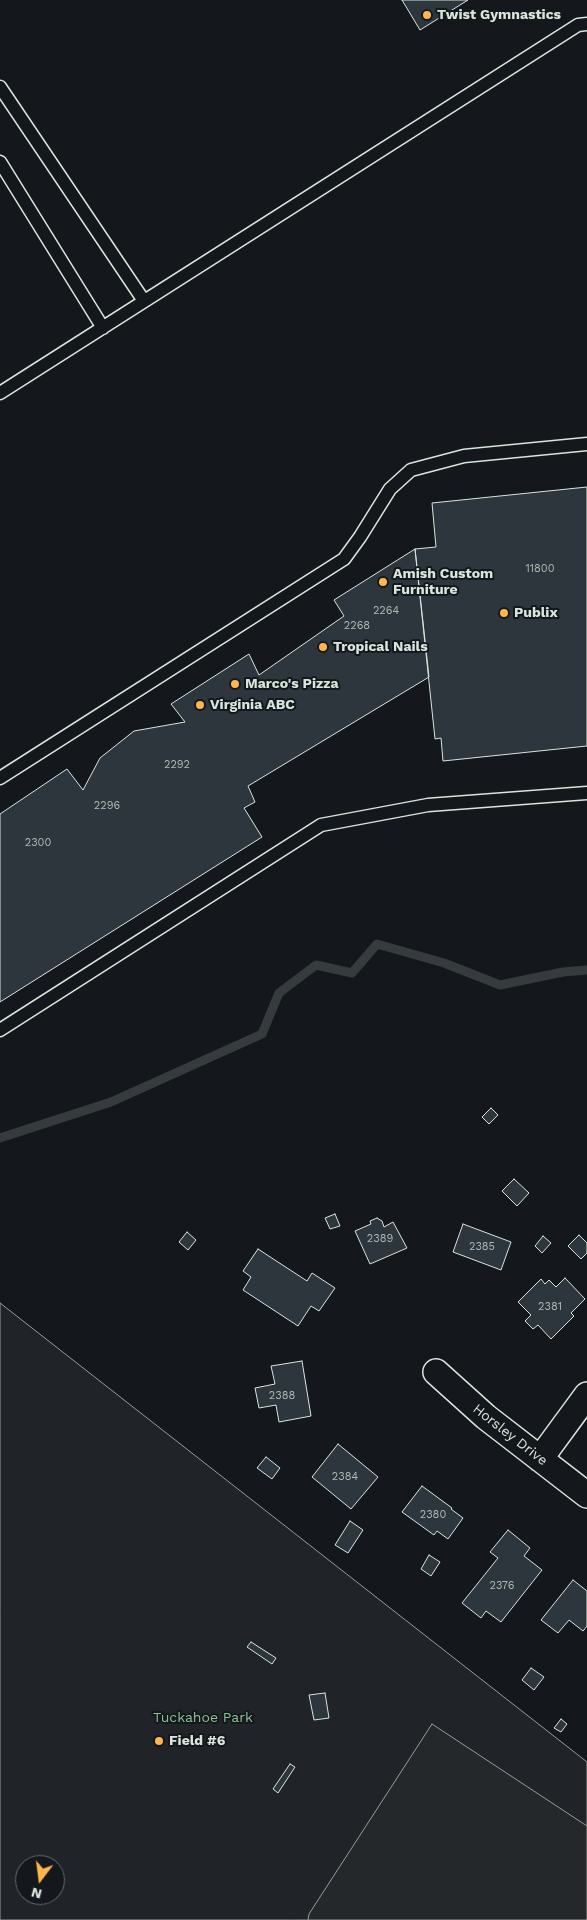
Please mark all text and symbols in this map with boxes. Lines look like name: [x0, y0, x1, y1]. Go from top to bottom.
place label: Twist Gymnastics: [437, 7, 561, 23]
marker: Twist Gymnastics: [421, 9, 433, 21]
house number: 11800: [525, 562, 555, 576]
place label: Amish Custom Furniture: [393, 566, 493, 598]
marker: Amish Custom Furniture: [377, 576, 389, 588]
house number: 2264: [373, 604, 399, 618]
place label: Publix: [514, 605, 558, 621]
marker: Publix: [498, 607, 510, 619]
house number: 2268: [344, 619, 370, 633]
place label: Tropical Nails: [333, 639, 428, 655]
marker: Tropical Nails: [317, 641, 329, 653]
place label: Marco's Pizza: [245, 676, 339, 692]
marker: Marco's Pizza: [229, 678, 241, 690]
place label: Virginia ABC: [210, 697, 295, 713]
marker: Virginia ABC: [194, 699, 206, 711]
house number: 2292: [164, 758, 190, 772]
house number: 2296: [94, 799, 120, 813]
house number: 2300: [25, 836, 51, 850]
house number: 2389: [367, 1232, 393, 1246]
house number: 2385: [469, 1240, 495, 1254]
house number: 2381: [538, 1300, 562, 1314]
house number: 2388: [269, 1389, 295, 1403]
street label: Horsley Drive: [469, 1401, 551, 1469]
house number: 2384: [332, 1470, 358, 1484]
house number: 2380: [420, 1508, 446, 1522]
house number: 2376: [489, 1579, 515, 1593]
park label: Tuckahoe Park: [153, 1710, 253, 1726]
place label: Field #6: [169, 1733, 225, 1749]
marker: Field #6: [153, 1735, 165, 1747]
north arrow: [15, 1855, 65, 1905]
text: N: [29, 1884, 43, 1903]

